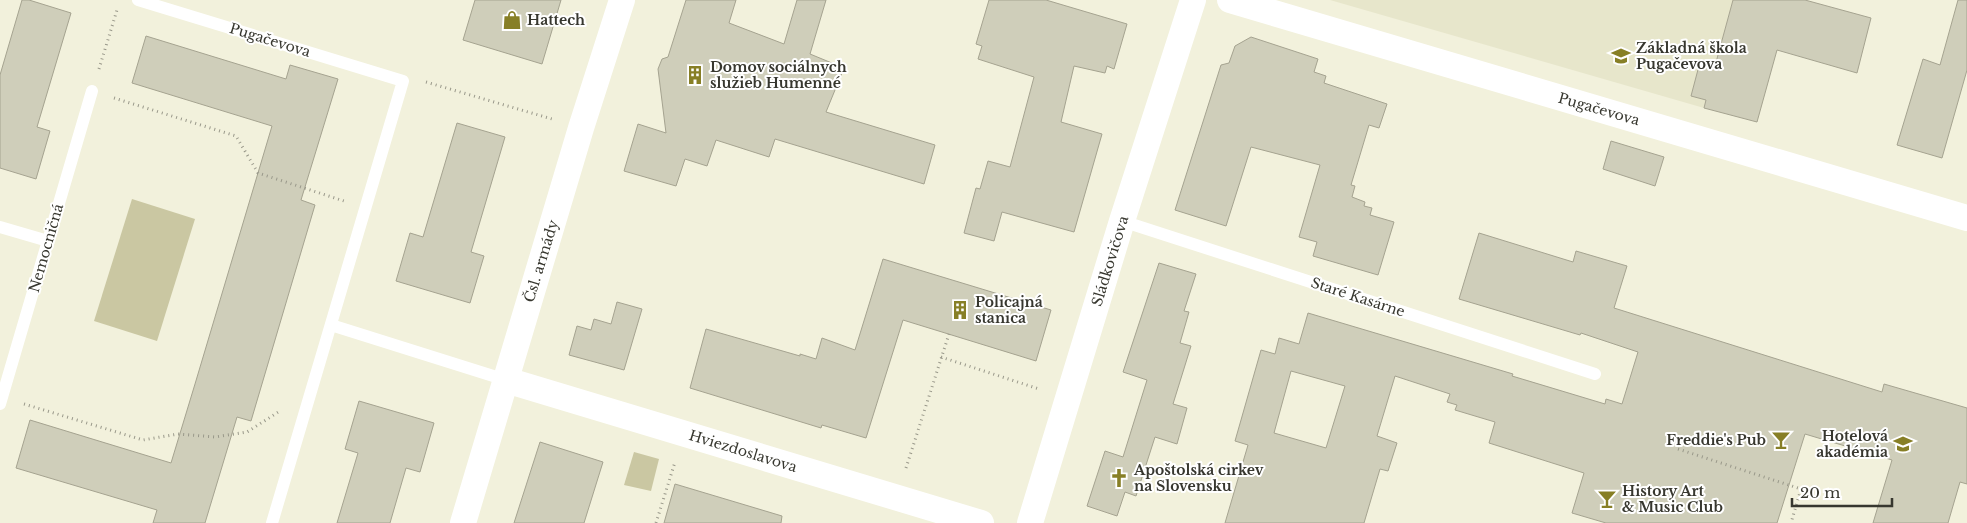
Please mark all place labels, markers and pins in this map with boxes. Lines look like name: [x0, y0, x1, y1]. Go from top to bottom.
shop icon: Hattech: [501, 9, 523, 31]
place label: Hattech: [527, 11, 585, 29]
place label: Základná škola Pugačevova: [1636, 39, 1747, 73]
school or university icon: Základná škola Pugačevova: [1610, 45, 1632, 67]
place label: Domov sociálnych služieb Humenné: [710, 58, 847, 92]
building icon: Domov sociálnych služieb Humenné: [684, 64, 706, 86]
place label: Policajná stanica: [975, 293, 1043, 327]
building icon: Policajná stanica: [949, 299, 971, 321]
place label: Hotelová akadémia: [1816, 427, 1888, 461]
bar icon: Freddie's Pub: [1770, 429, 1792, 451]
place label: Freddie's Pub: [1666, 431, 1766, 449]
school or university icon: Hotelová akadémia: [1892, 433, 1914, 455]
place label: Apoštolská cirkev na Slovensku: [1133, 461, 1264, 495]
church icon: Apoštolská cirkev na Slovensku: [1108, 467, 1130, 489]
place label: History Art & Music Club: [1622, 482, 1723, 516]
bar icon: History Art & Music Club: [1596, 488, 1618, 510]

